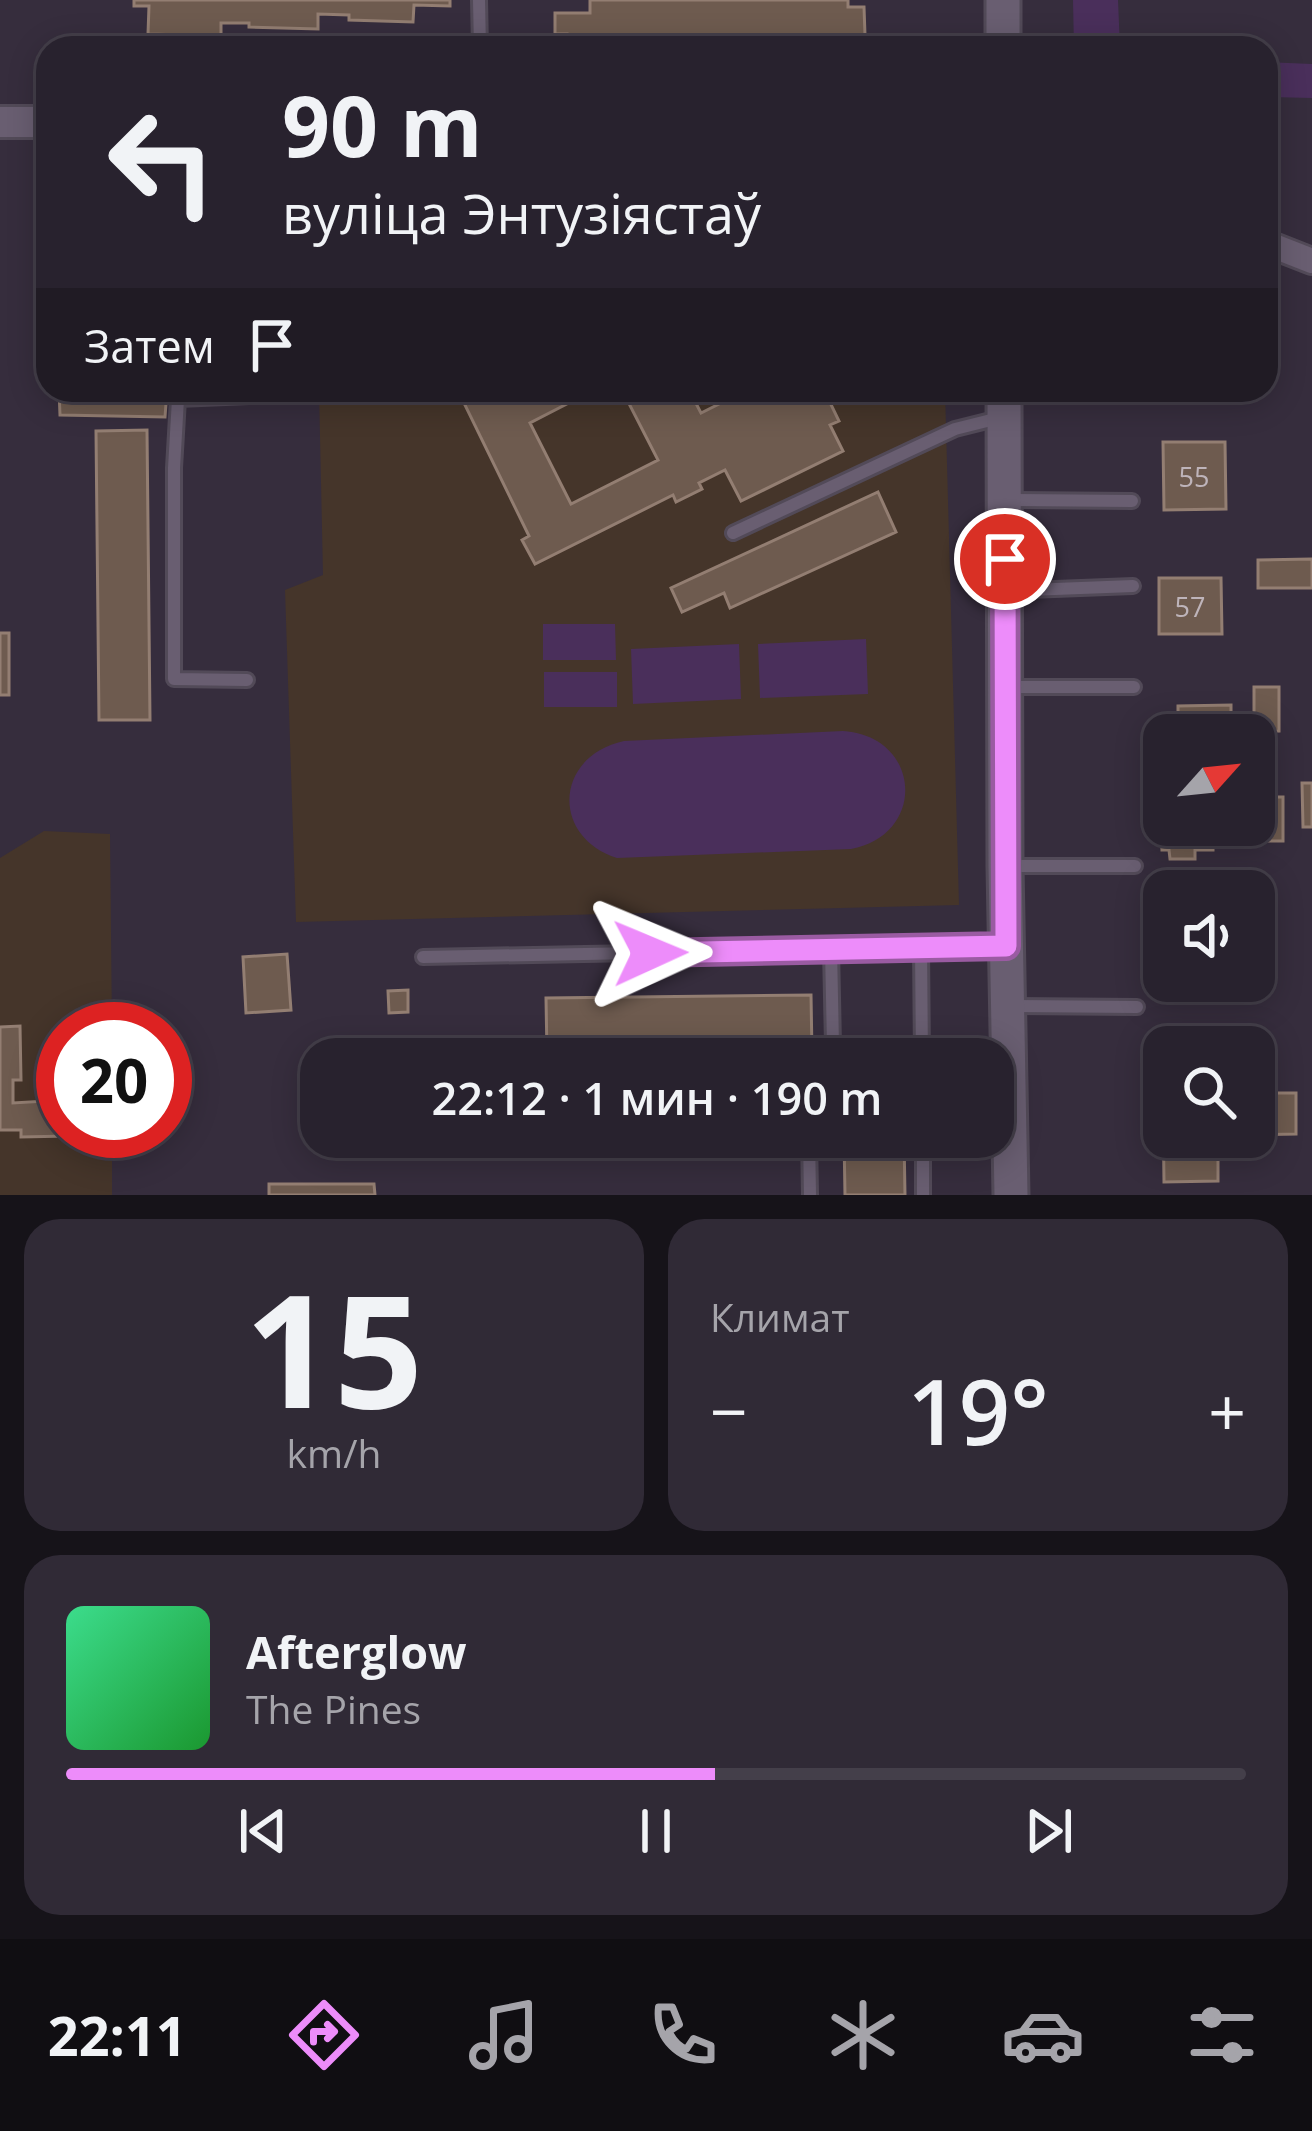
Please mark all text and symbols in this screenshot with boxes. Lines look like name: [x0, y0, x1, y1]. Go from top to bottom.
text: 90 m: [282, 67, 482, 182]
icon: left: [84, 84, 240, 240]
text: вуліца Энтузіястаў: [282, 176, 761, 250]
icon: arrive: [239, 312, 305, 378]
text: Затем: [84, 315, 215, 376]
house number: 55: [1179, 458, 1209, 495]
pin: [954, 508, 1056, 610]
icon: arrive: [972, 526, 1038, 592]
house number: 57: [1175, 588, 1205, 625]
north arrow: [1143, 714, 1275, 846]
map controls: [1143, 714, 1275, 1158]
button: sound: [1143, 870, 1275, 1002]
position arrow: [587, 890, 713, 1016]
speed limit sign: 20: [36, 1002, 192, 1158]
button: search: [1143, 1026, 1275, 1158]
text: 22:12 · 1 мин · 190 m: [431, 1067, 883, 1128]
text: 15: [245, 1241, 423, 1454]
text: Климат: [710, 1290, 850, 1343]
text: 19°: [907, 1349, 1049, 1471]
text: −: [710, 1365, 748, 1455]
text: +: [1208, 1365, 1246, 1455]
text: km/h: [287, 1426, 381, 1479]
text: Afterglow: [246, 1621, 467, 1682]
text: The Pines: [246, 1682, 421, 1735]
icon: previous: [230, 1798, 296, 1864]
icon: pause: [623, 1798, 689, 1864]
icon: next: [1016, 1798, 1082, 1864]
icon: directions: [282, 1993, 366, 2077]
icon: music: [462, 1993, 546, 2077]
icon: phone: [641, 1993, 725, 2077]
icon: climate: [821, 1993, 905, 2077]
icon: car: [1001, 1993, 1085, 2077]
icon: filters: [1180, 1993, 1264, 2077]
text: 22:11: [48, 1998, 187, 2072]

